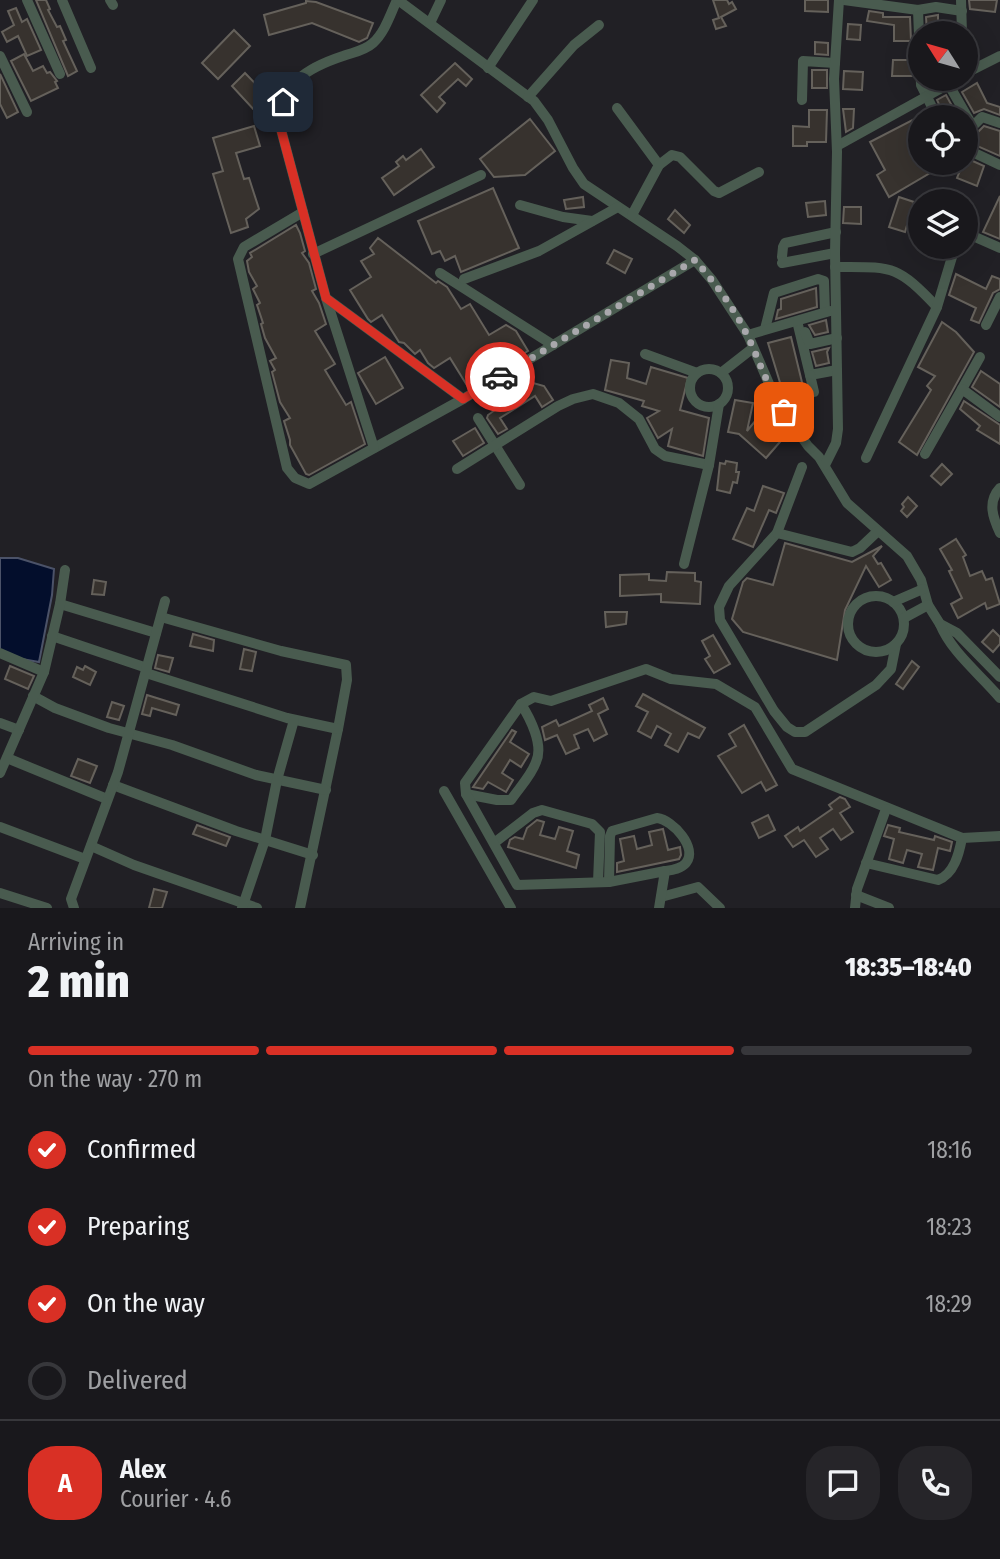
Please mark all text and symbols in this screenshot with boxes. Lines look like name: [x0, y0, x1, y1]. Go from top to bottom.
north arrow: [908, 21, 978, 91]
map controls: [908, 21, 978, 259]
pin: [253, 72, 313, 132]
icon: home: [264, 83, 302, 121]
button: locate: [908, 105, 978, 175]
button: layers: [908, 189, 978, 259]
courier: [465, 342, 535, 412]
icon: car: [481, 358, 519, 396]
pin: [754, 382, 814, 442]
icon: bag: [765, 393, 803, 431]
text: Arriving in: [28, 928, 124, 956]
text: 18:35–18:40: [845, 952, 972, 983]
text: 2 min: [28, 954, 130, 1009]
text: On the way · 270 m: [28, 1065, 202, 1093]
icon: check: [28, 1131, 66, 1169]
text: Confirmed: [87, 1134, 197, 1165]
text: 18:16: [927, 1136, 972, 1164]
icon: check: [28, 1208, 66, 1246]
text: Preparing: [87, 1211, 189, 1242]
text: 18:23: [926, 1213, 972, 1241]
icon: check: [28, 1285, 66, 1323]
text: On the way: [87, 1288, 205, 1319]
text: 18:29: [925, 1290, 972, 1318]
text: Delivered: [87, 1365, 188, 1396]
button: chat: [806, 1446, 880, 1520]
button: phone: [898, 1446, 972, 1520]
text: Alex: [120, 1454, 166, 1485]
text: A: [58, 1468, 72, 1499]
text: Courier · 4.6: [120, 1485, 231, 1513]

